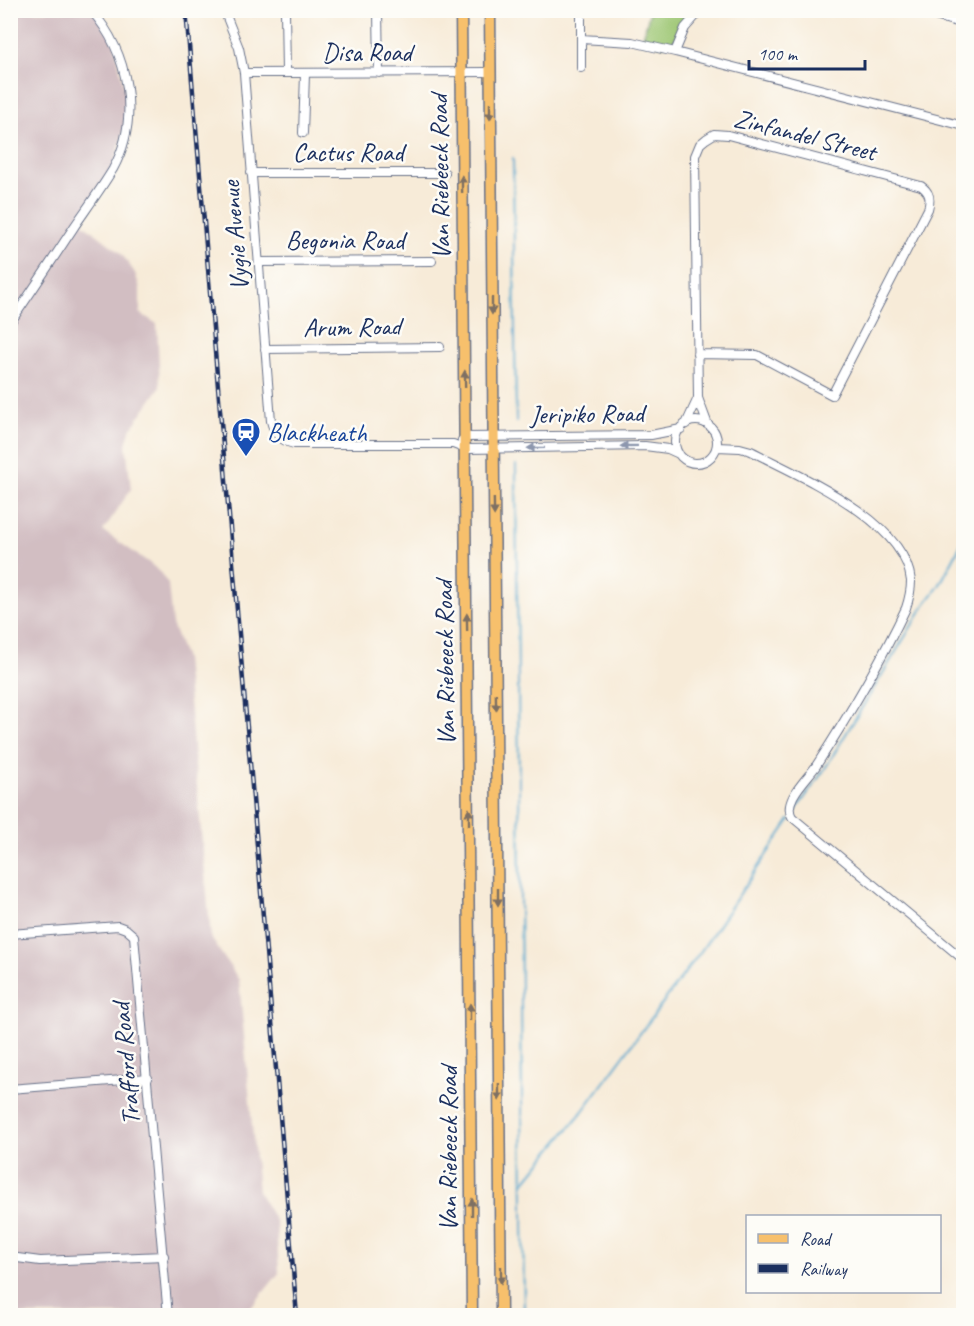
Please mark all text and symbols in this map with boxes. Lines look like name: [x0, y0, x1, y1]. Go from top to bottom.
scale bar: [749, 33, 864, 71]
street label: Disa Road: [322, 36, 416, 69]
text: 100 m: [758, 43, 799, 65]
street label: Van Riebeeck Road: [422, 90, 458, 260]
one-way arrow: [486, 101, 495, 120]
street label: Zinfandel Street: [731, 101, 882, 169]
street label: Cactus Road: [293, 136, 407, 169]
one-way arrow: [457, 174, 467, 193]
street label: Vygie Avenue: [214, 178, 256, 292]
street label: Begonia Road: [286, 224, 408, 257]
one-way arrow: [487, 296, 497, 315]
street label: Arum Road: [303, 310, 405, 344]
one-way arrow: [460, 369, 469, 388]
street label: Jeripiko Road: [528, 396, 648, 432]
station icon: Blackheath: [230, 416, 262, 458]
place label: Blackheath: [267, 416, 368, 449]
one-way arrow: [620, 441, 639, 451]
one-way arrow: [526, 443, 545, 452]
one-way arrow: [489, 498, 499, 517]
street label: Van Riebeeck Road: [427, 576, 463, 746]
one-way arrow: [462, 612, 472, 631]
one-way arrow: [491, 693, 501, 712]
one-way arrow: [464, 807, 474, 826]
one-way arrow: [493, 888, 503, 907]
street label: Trafford Road: [104, 998, 148, 1127]
one-way arrow: [465, 1002, 475, 1021]
street label: Van Riebeeck Road: [432, 1063, 465, 1232]
one-way arrow: [494, 1083, 504, 1102]
one-way arrow: [467, 1197, 477, 1216]
legend: [746, 1215, 941, 1293]
text: Road: [800, 1228, 833, 1250]
text: Railway: [800, 1258, 848, 1280]
one-way arrow: [496, 1266, 506, 1285]

